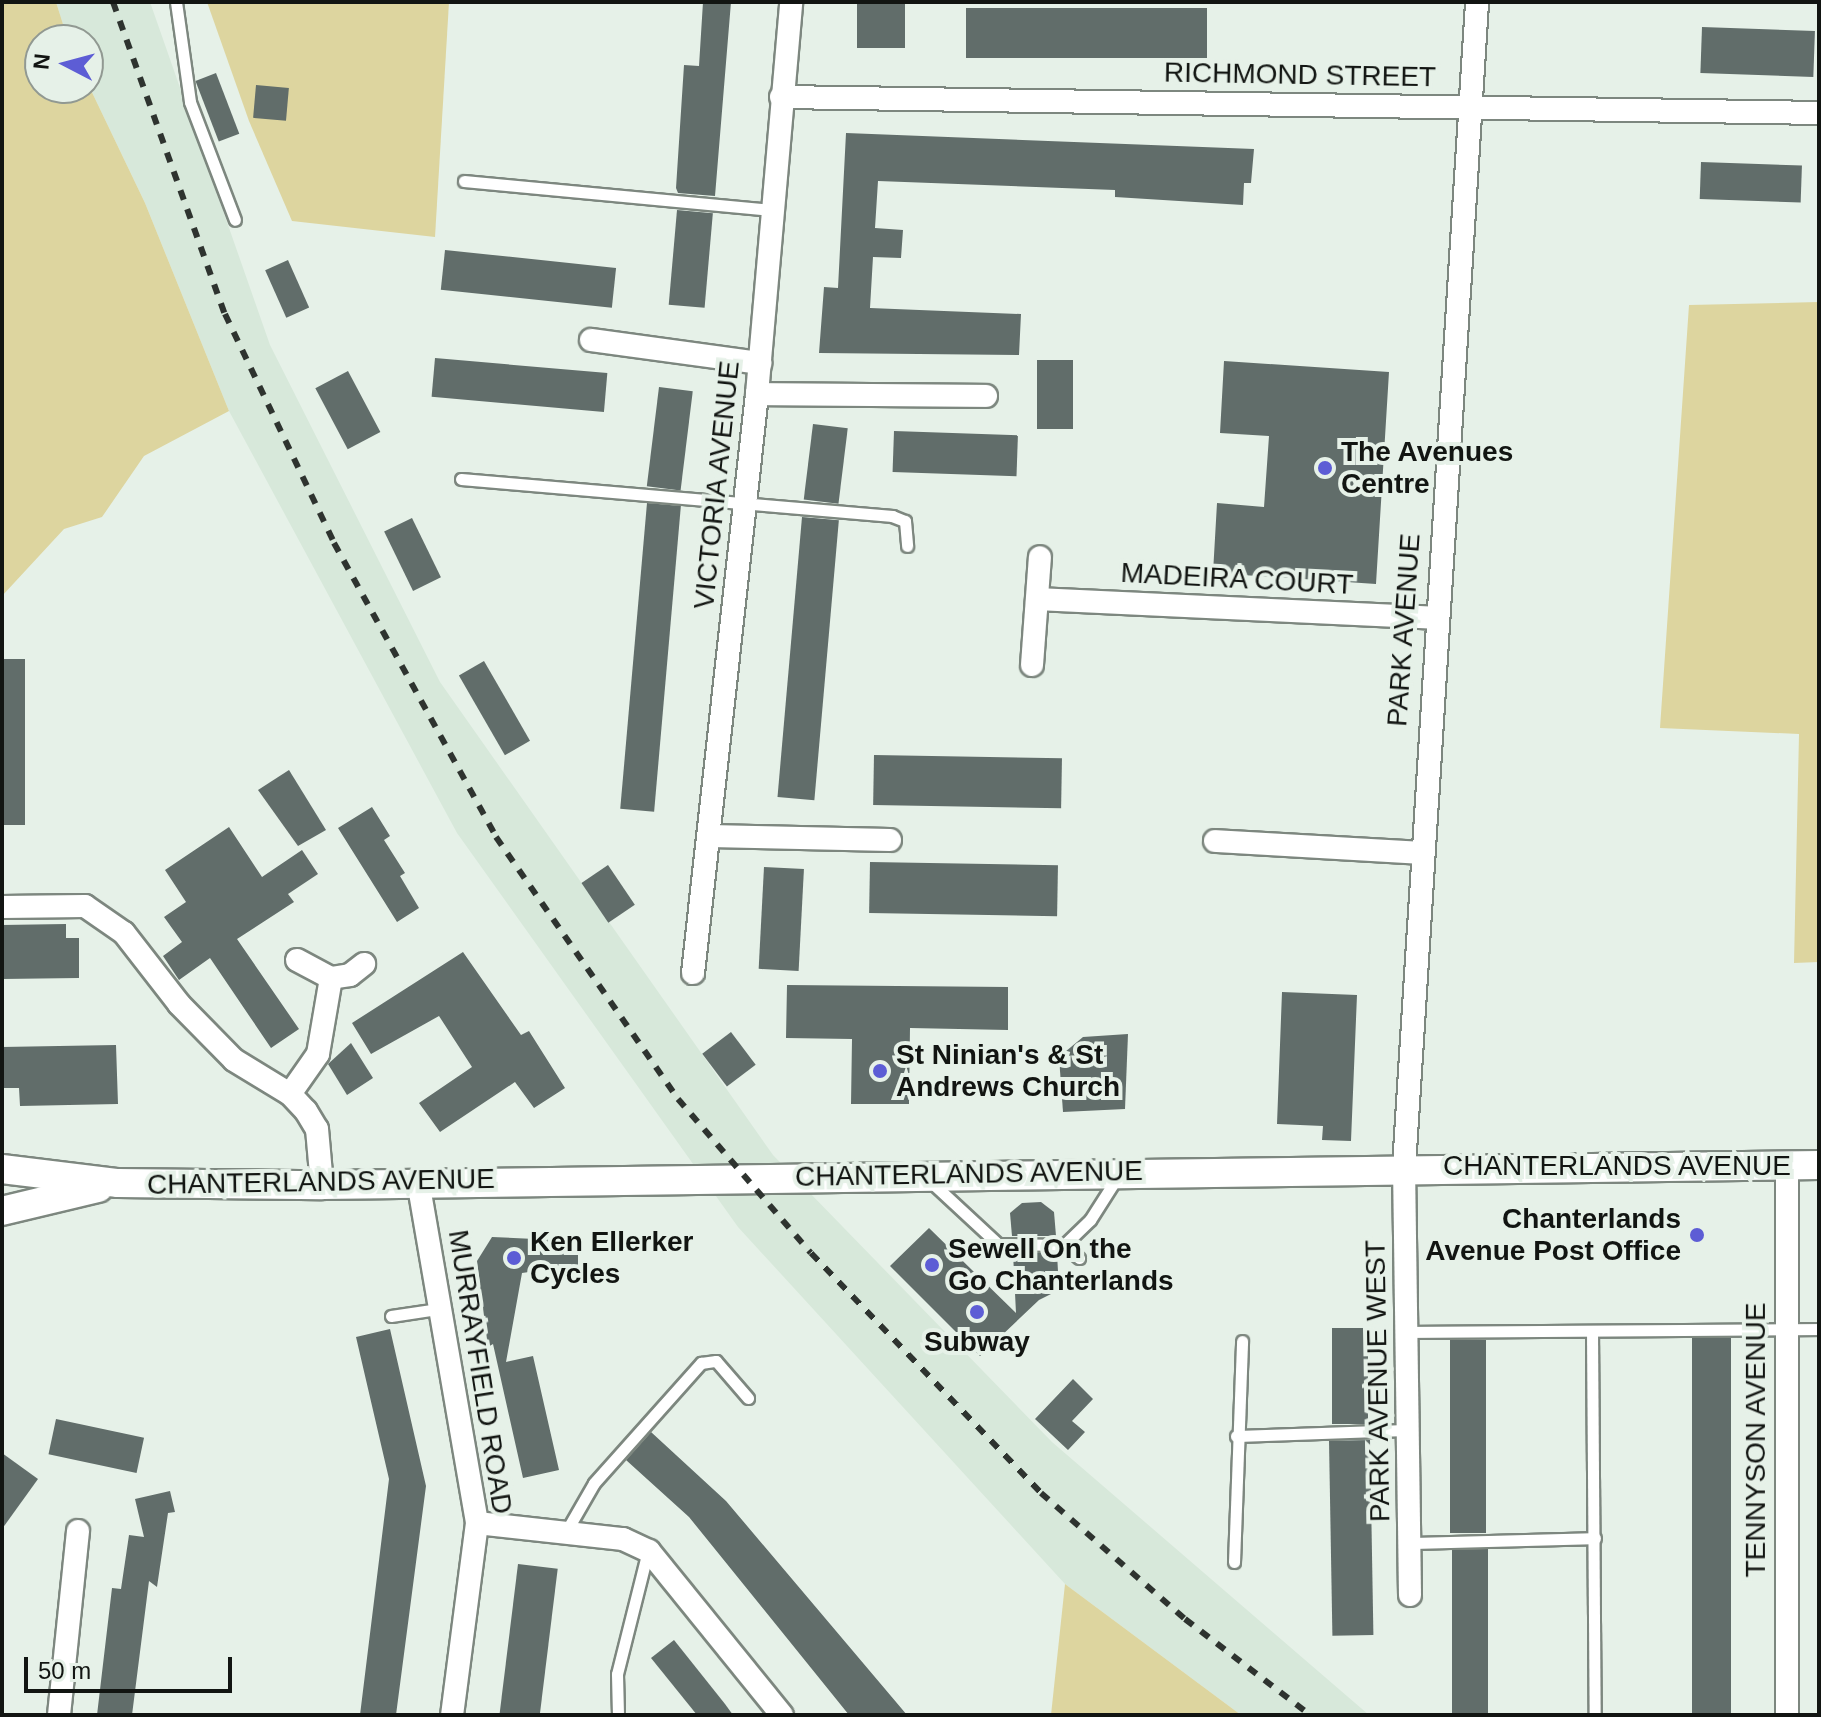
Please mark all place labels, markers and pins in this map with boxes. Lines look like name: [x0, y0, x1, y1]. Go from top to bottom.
place label: The Avenues Centre: [1341, 435, 1514, 501]
marker: The Avenues Centre: [1316, 459, 1334, 477]
place label: St Ninian's & St Andrews Church: [896, 1038, 1120, 1104]
marker: St Ninian's & St Andrews Church: [871, 1062, 889, 1080]
place label: Chanterlands Avenue Post Office: [1425, 1202, 1681, 1268]
place label: Ken Ellerker Cycles: [530, 1225, 693, 1291]
marker: Chanterlands Avenue Post Office: [1688, 1226, 1706, 1244]
place label: Sewell On the Go Chanterlands: [948, 1232, 1174, 1298]
marker: Ken Ellerker Cycles: [505, 1249, 523, 1267]
marker: Sewell On the Go Chanterlands: [923, 1256, 941, 1274]
marker: Subway: [968, 1303, 986, 1321]
place label: Subway: [924, 1325, 1030, 1359]

